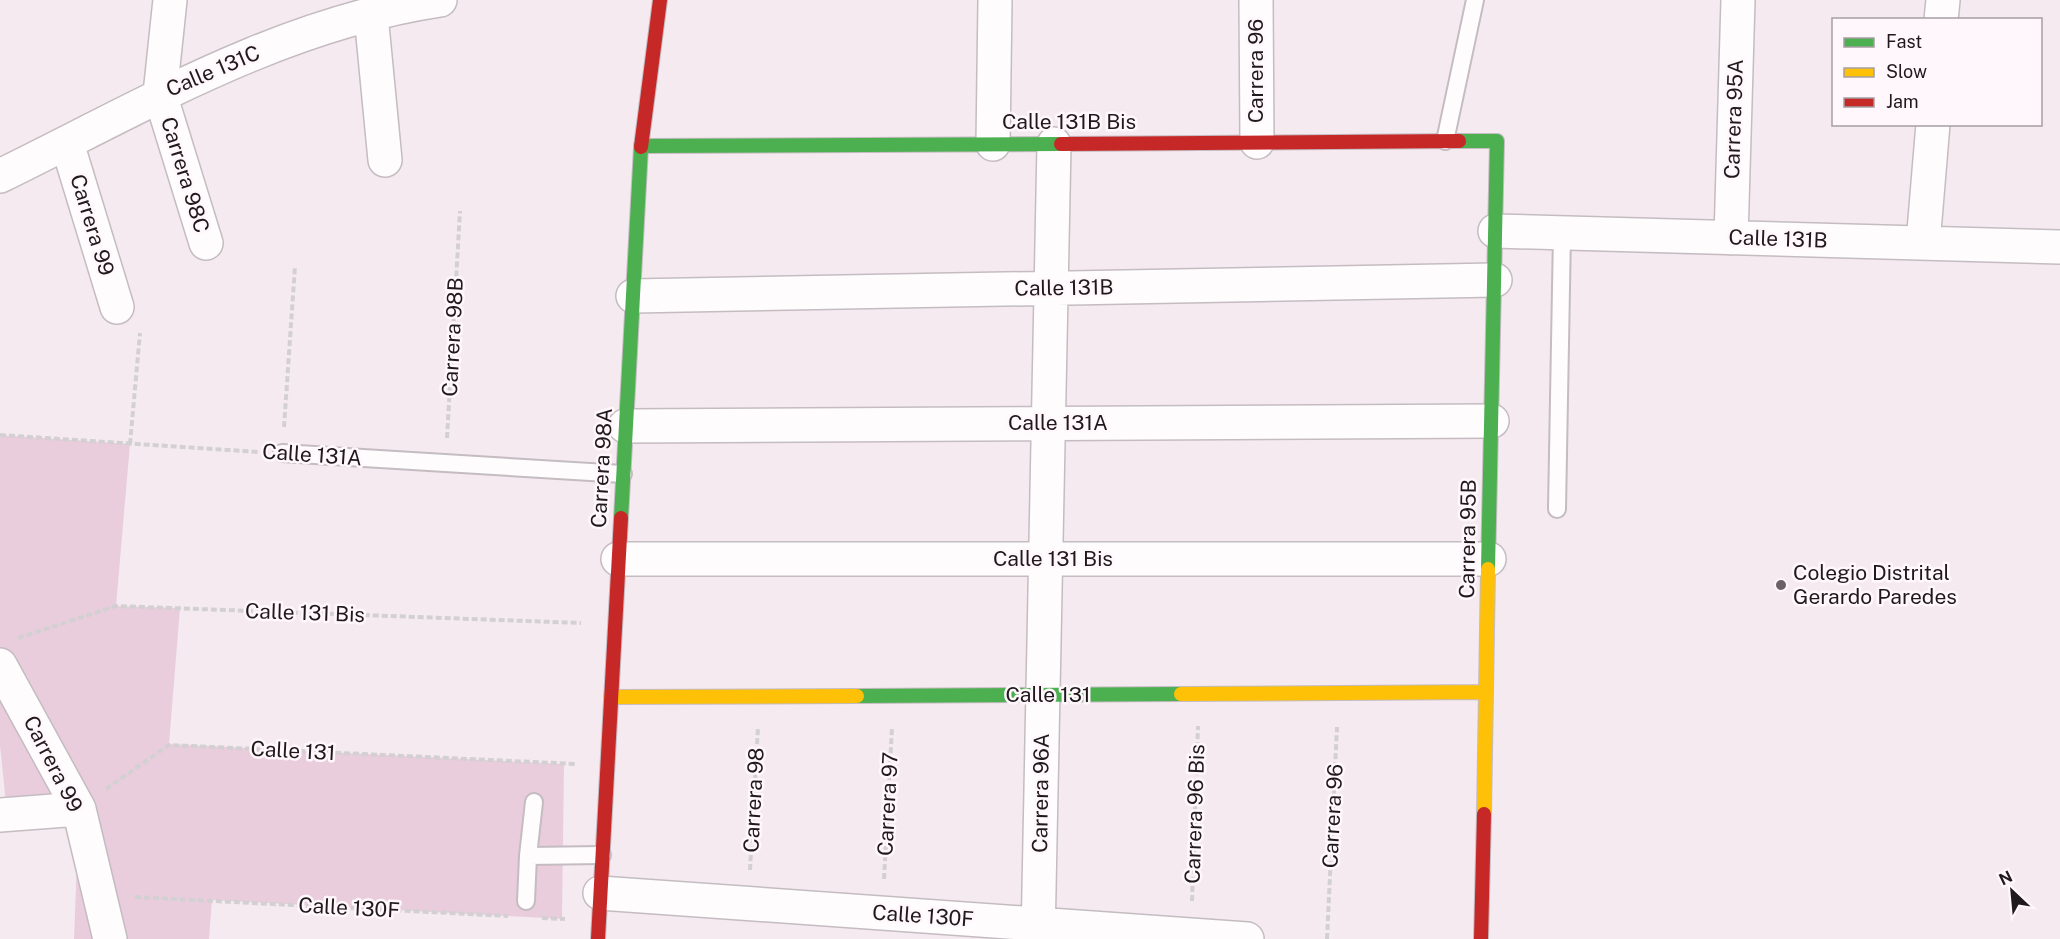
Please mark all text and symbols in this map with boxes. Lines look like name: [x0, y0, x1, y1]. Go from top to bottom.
legend: [1832, 18, 2042, 126]
street label: Carrera 96: [1243, 19, 1268, 123]
text: Fast: [1886, 31, 1922, 52]
street label: Calle 131C: [162, 40, 263, 101]
street label: Carrera 95A: [1719, 58, 1748, 179]
text: Slow: [1886, 61, 1927, 82]
text: Jam: [1886, 91, 1919, 112]
street label: Calle 131B Bis: [1002, 109, 1136, 134]
street label: Carrera 98C: [156, 114, 215, 236]
street label: Carrera 99: [65, 171, 120, 279]
street label: Calle 131B: [1728, 224, 1828, 253]
street label: Calle 131B: [1014, 274, 1114, 301]
street label: Carrera 98B: [437, 277, 468, 397]
street label: Carrera 98A: [586, 407, 617, 529]
street label: Calle 131A: [1008, 410, 1108, 435]
street label: Calle 131A: [261, 439, 363, 470]
street label: Carrera 95B: [1454, 479, 1481, 599]
street label: Calle 131 Bis: [993, 546, 1113, 571]
place label: Colegio Distrital Gerardo Paredes: [1793, 560, 1957, 609]
marker: Colegio Distrital Gerardo Paredes: [1774, 578, 1788, 592]
street label: Calle 131 Bis: [245, 598, 365, 627]
street label: Calle 131: [1006, 682, 1091, 707]
street label: Carrera 99: [19, 711, 88, 816]
street label: Carrera 96A: [1027, 733, 1054, 853]
street label: Calle 131: [250, 736, 336, 765]
street label: Carrera 96 Bis: [1180, 744, 1209, 884]
street label: Carrera 98: [738, 747, 769, 853]
street label: Carrera 97: [872, 751, 903, 857]
street label: Carrera 96: [1317, 763, 1348, 869]
north arrow: [1982, 861, 2042, 921]
text: N: [1996, 867, 2015, 889]
street label: Calle 130F: [298, 892, 400, 923]
street label: Calle 130F: [871, 899, 975, 932]

